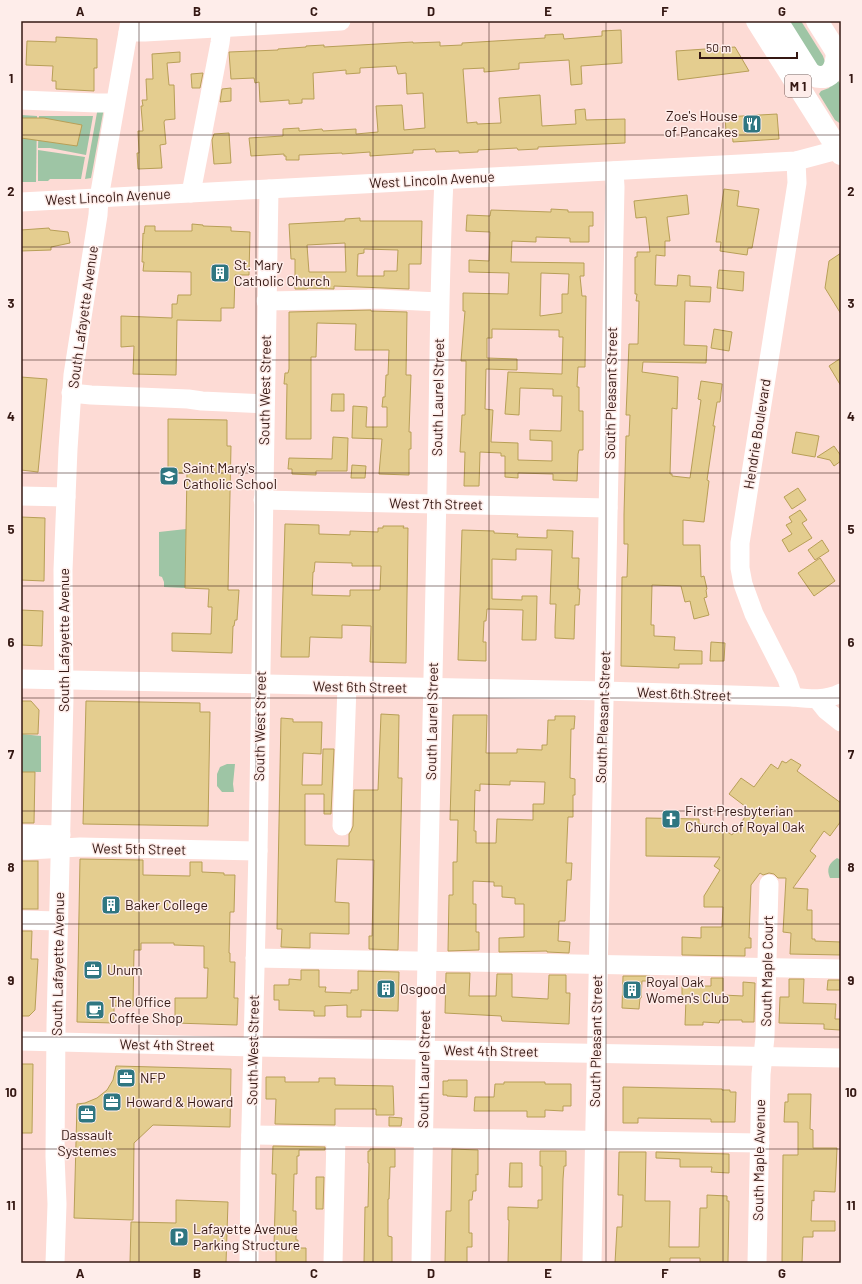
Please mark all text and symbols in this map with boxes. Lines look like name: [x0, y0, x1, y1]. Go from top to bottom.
text: A: [76, 3, 85, 19]
text: B: [193, 3, 201, 19]
text: C: [310, 3, 318, 19]
text: D: [427, 3, 435, 19]
text: E: [544, 3, 552, 19]
text: F: [661, 3, 669, 19]
text: G: [778, 3, 786, 19]
scale bar: [700, 34, 797, 60]
text: 50 m: [706, 40, 731, 54]
text: 1: [9, 70, 13, 86]
text: 1: [849, 70, 853, 86]
road number: M 1: [785, 75, 811, 97]
place label: Zoe's House of Pancakes: [665, 107, 738, 140]
restaurant icon: Zoe's House of Pancakes: [741, 113, 763, 135]
street label: West Lincoln Avenue: [369, 168, 495, 191]
text: 2: [7, 183, 15, 199]
text: 2: [847, 183, 855, 199]
street label: West Lincoln Avenue: [45, 185, 171, 208]
street label: South Lafayette Avenue: [64, 244, 101, 389]
place label: St. Mary Catholic Church: [234, 256, 330, 289]
building icon: St. Mary Catholic Church: [209, 262, 231, 284]
text: 3: [7, 295, 15, 311]
text: 3: [847, 295, 855, 311]
street label: South Pleasant Street: [601, 327, 620, 459]
street label: South West Street: [255, 335, 274, 445]
street label: South Laurel Street: [428, 338, 447, 456]
street label: Hendrie Boulevard: [739, 378, 774, 490]
text: 4: [7, 408, 15, 424]
text: 4: [847, 408, 855, 424]
place label: Saint Mary's Catholic School: [183, 459, 277, 492]
school or university icon: Saint Mary's Catholic School: [158, 465, 180, 487]
street label: West 7th Street: [389, 494, 483, 513]
text: 5: [7, 521, 15, 537]
text: 5: [847, 521, 855, 537]
street label: South Lafayette Avenue: [55, 568, 72, 712]
text: 6: [8, 634, 15, 650]
text: 6: [848, 634, 855, 650]
street label: South Pleasant Street: [592, 651, 613, 783]
street label: South Laurel Street: [422, 662, 441, 780]
street label: South West Street: [250, 671, 269, 781]
street label: West 6th Street: [313, 677, 407, 696]
street label: West 6th Street: [637, 683, 732, 704]
text: 7: [8, 746, 15, 762]
text: 7: [848, 746, 855, 762]
place label: First Presbyterian Church of Royal Oak: [685, 802, 805, 835]
church icon: First Presbyterian Church of Royal Oak: [660, 808, 682, 830]
street label: West 5th Street: [92, 839, 186, 858]
text: 8: [7, 859, 15, 875]
text: 8: [847, 859, 855, 875]
street label: South Lafayette Avenue: [48, 892, 67, 1036]
building icon: Baker College: [100, 894, 122, 916]
place label: Baker College: [125, 896, 208, 913]
street label: South Maple Court: [757, 915, 776, 1027]
office icon: Unum: [82, 959, 104, 981]
place label: Unum: [107, 961, 143, 978]
text: 9: [8, 972, 15, 988]
text: 9: [848, 972, 855, 988]
place label: Royal Oak Women's Club: [646, 973, 729, 1006]
street label: South Pleasant Street: [586, 975, 605, 1107]
building icon: Osgood: [375, 978, 397, 1000]
building icon: Royal Oak Women's Club: [621, 979, 643, 1001]
place label: Osgood: [400, 980, 446, 997]
place label: The Office Coffee Shop: [109, 993, 183, 1026]
street label: South West Street: [243, 995, 262, 1105]
cafe icon: The Office Coffee Shop: [84, 999, 106, 1021]
street label: South Laurel Street: [414, 1010, 433, 1128]
street label: West 4th Street: [119, 1035, 215, 1054]
street label: West 4th Street: [443, 1041, 539, 1060]
office icon: NFP: [115, 1067, 137, 1089]
place label: NFP: [140, 1069, 166, 1086]
text: 10: [5, 1084, 17, 1100]
text: 10: [845, 1084, 857, 1100]
office icon: Howard & Howard: [101, 1091, 123, 1113]
place label: Howard & Howard: [126, 1093, 233, 1110]
street label: South Maple Avenue: [749, 1099, 768, 1221]
office icon: Dassault Systemes: [76, 1103, 98, 1125]
place label: Dassault Systemes: [58, 1126, 117, 1159]
text: 11: [6, 1197, 16, 1213]
text: 11: [846, 1197, 856, 1213]
place label: Lafayette Avenue Parking Structure: [193, 1220, 300, 1253]
parking icon: Lafayette Avenue Parking Structure: [168, 1226, 190, 1248]
text: A: [76, 1265, 85, 1281]
text: B: [193, 1265, 201, 1281]
text: C: [310, 1265, 318, 1281]
text: D: [427, 1265, 435, 1281]
text: E: [544, 1265, 552, 1281]
text: F: [661, 1265, 669, 1281]
text: G: [778, 1265, 786, 1281]

